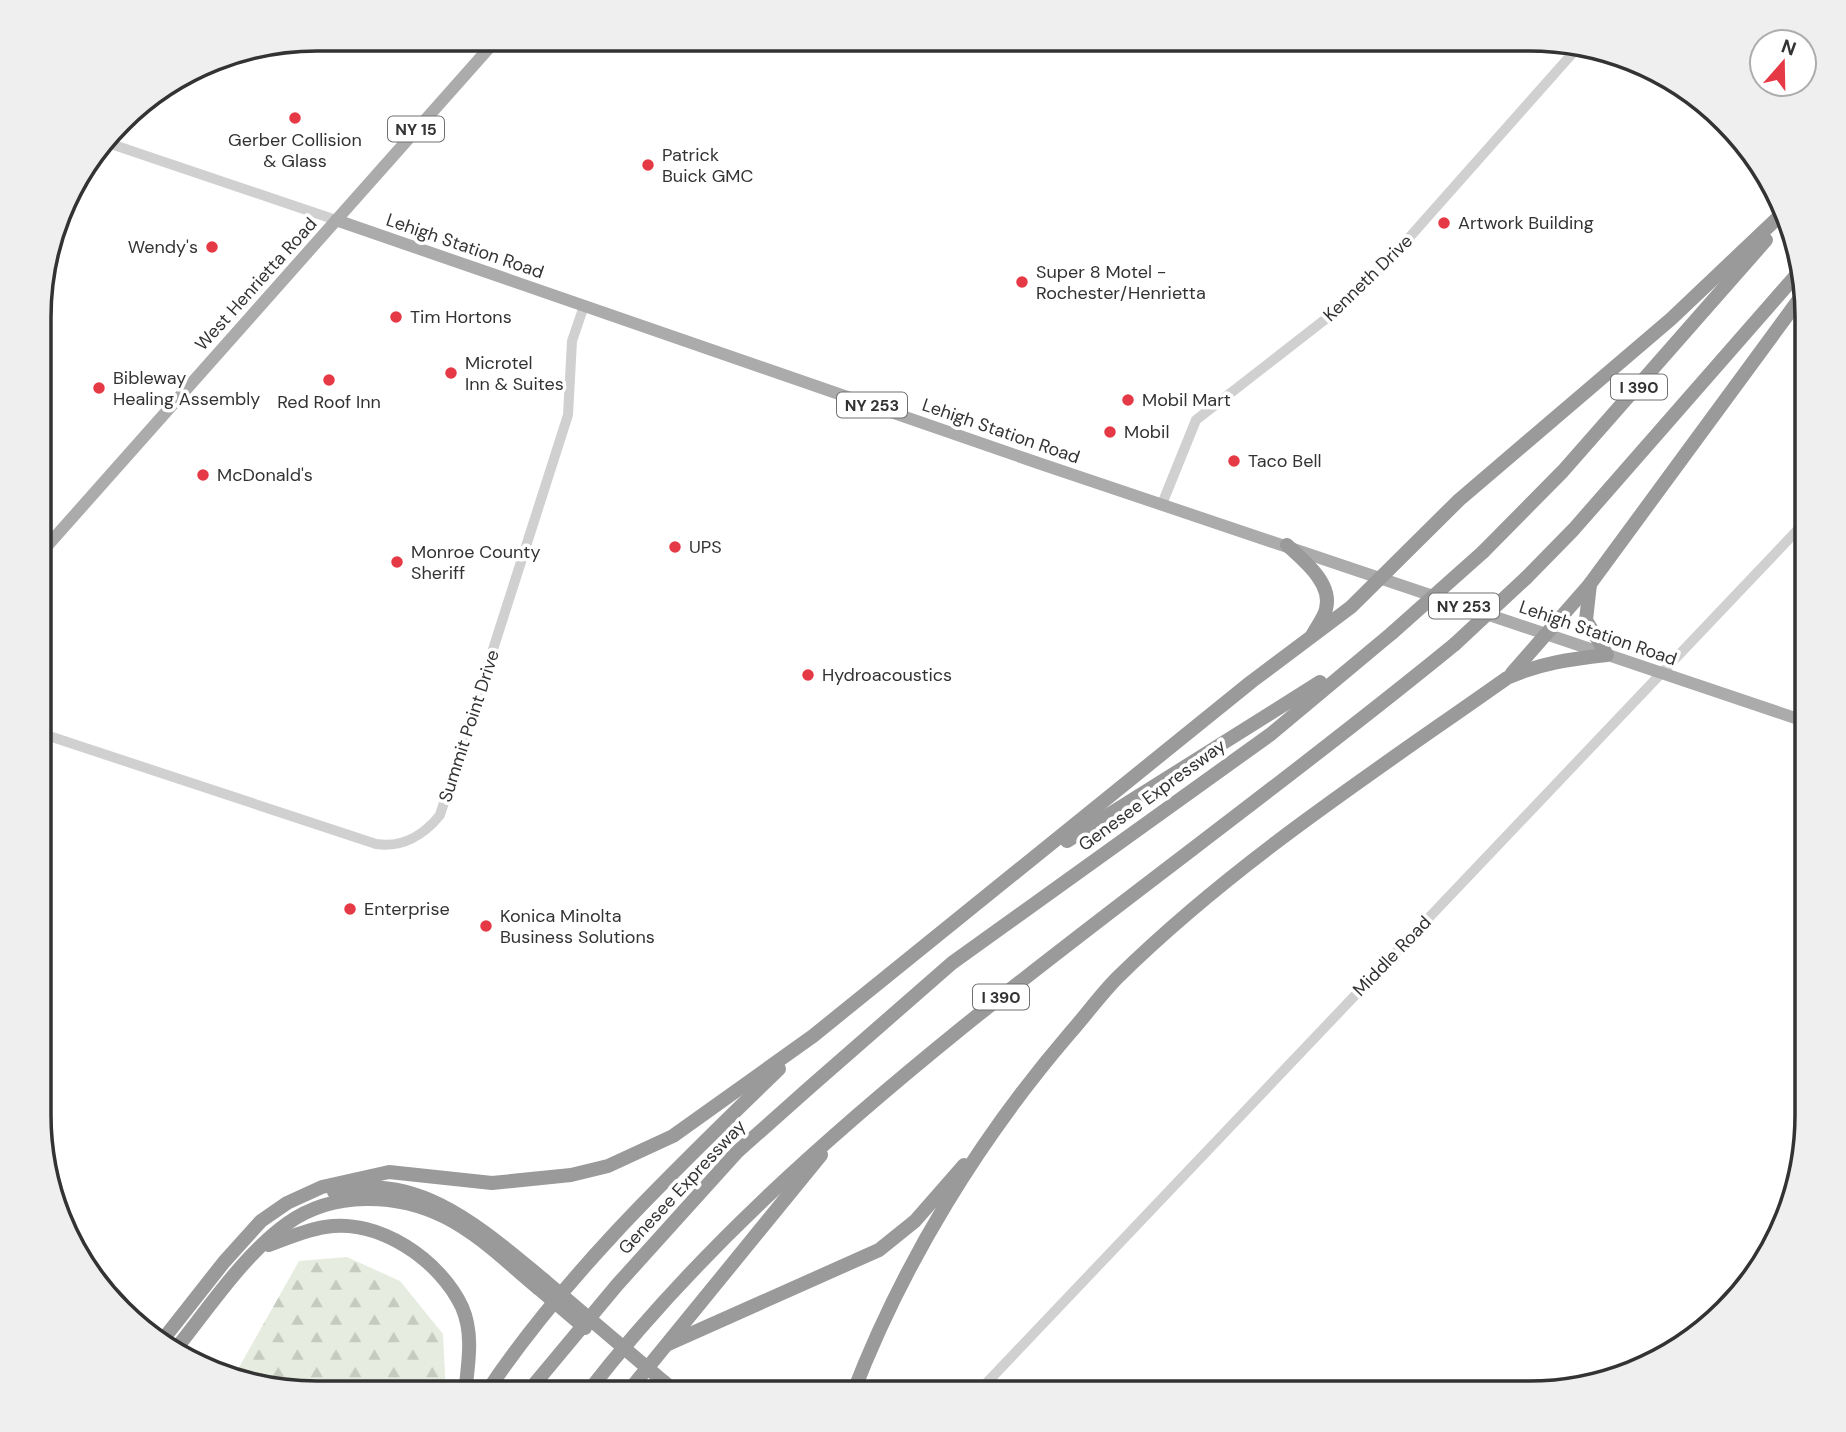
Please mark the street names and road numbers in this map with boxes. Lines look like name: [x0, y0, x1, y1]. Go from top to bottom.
road number: NY 15: [388, 116, 444, 141]
street label: Lehigh Station Road: [383, 208, 547, 284]
street label: West Henrietta Road: [190, 212, 322, 356]
street label: Kenneth Drive: [1318, 229, 1418, 327]
road number: I 390: [1611, 374, 1667, 400]
road number: NY 253: [837, 392, 907, 418]
street label: Lehigh Station Road: [919, 393, 1083, 469]
road number: NY 253: [1429, 594, 1499, 618]
street label: Lehigh Station Road: [1516, 595, 1680, 671]
street label: Summit Point Drive: [433, 647, 505, 805]
street label: Genesee Expressway: [1074, 733, 1230, 857]
street label: Middle Road: [1348, 911, 1436, 1001]
road number: I 390: [973, 984, 1029, 1009]
street label: Genesee Expressway: [613, 1114, 751, 1260]

